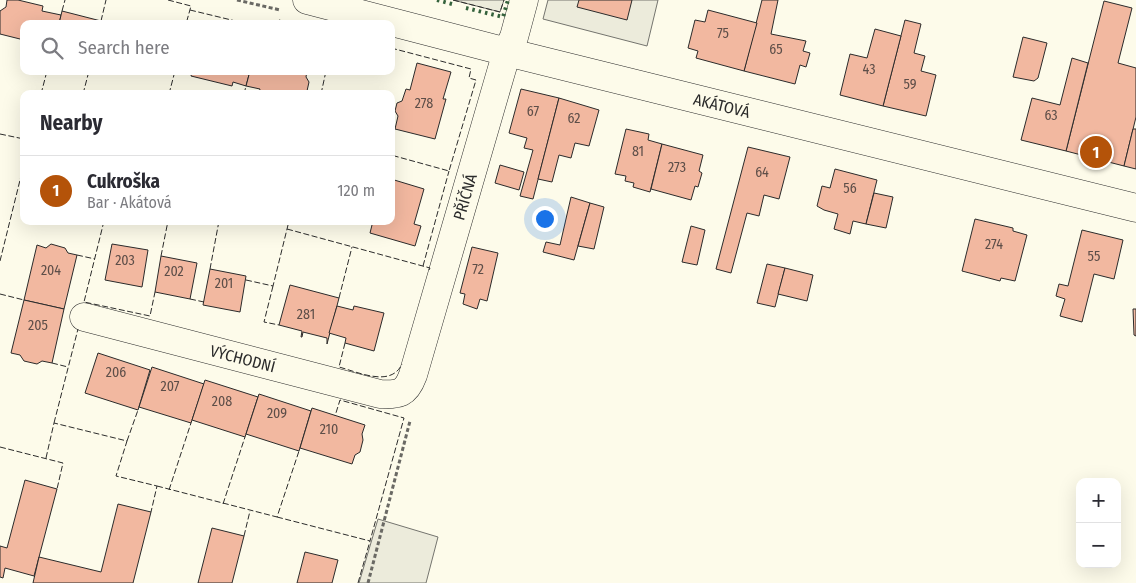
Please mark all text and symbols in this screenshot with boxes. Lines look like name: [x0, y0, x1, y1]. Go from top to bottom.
search box: [20, 20, 395, 75]
house number: 75: [717, 25, 729, 42]
icon: search: [38, 34, 66, 62]
text: Search here: [78, 36, 170, 59]
house number: 65: [769, 41, 783, 58]
house number: 43: [863, 61, 875, 78]
house number: 59: [903, 76, 917, 93]
street label: AKÁTOVÁ: [691, 90, 753, 122]
house number: 278: [415, 95, 433, 112]
house number: 67: [527, 103, 539, 120]
house number: 63: [1044, 107, 1058, 124]
text: Nearby: [40, 110, 102, 136]
house number: 62: [568, 110, 581, 127]
pin: 1: [1080, 133, 1112, 171]
house number: 81: [632, 143, 644, 160]
house number: 273: [668, 159, 686, 176]
house number: 64: [755, 164, 769, 181]
text: Cukroška: [87, 170, 160, 193]
street label: PŘÍČNÁ: [449, 171, 481, 222]
house number: 56: [843, 180, 857, 197]
text: 1: [53, 181, 59, 200]
text: 120 m: [337, 181, 375, 200]
text: Bar · Akátová: [87, 193, 172, 212]
your location: [532, 206, 558, 232]
house number: 274: [985, 236, 1003, 253]
house number: 55: [1088, 248, 1100, 265]
house number: 203: [115, 252, 135, 269]
house number: 72: [472, 261, 484, 278]
house number: 204: [41, 262, 61, 279]
house number: 202: [164, 263, 184, 280]
house number: 201: [215, 275, 233, 292]
house number: 281: [297, 306, 315, 323]
house number: 205: [28, 317, 48, 334]
street label: VÝCHODNÍ: [208, 341, 277, 376]
house number: 206: [106, 364, 126, 381]
house number: 207: [161, 378, 180, 395]
house number: 208: [212, 393, 232, 410]
house number: 209: [267, 405, 287, 422]
house number: 210: [320, 421, 338, 438]
map controls: [1076, 478, 1121, 568]
button: +: [1076, 478, 1121, 523]
button: −: [1076, 523, 1121, 568]

